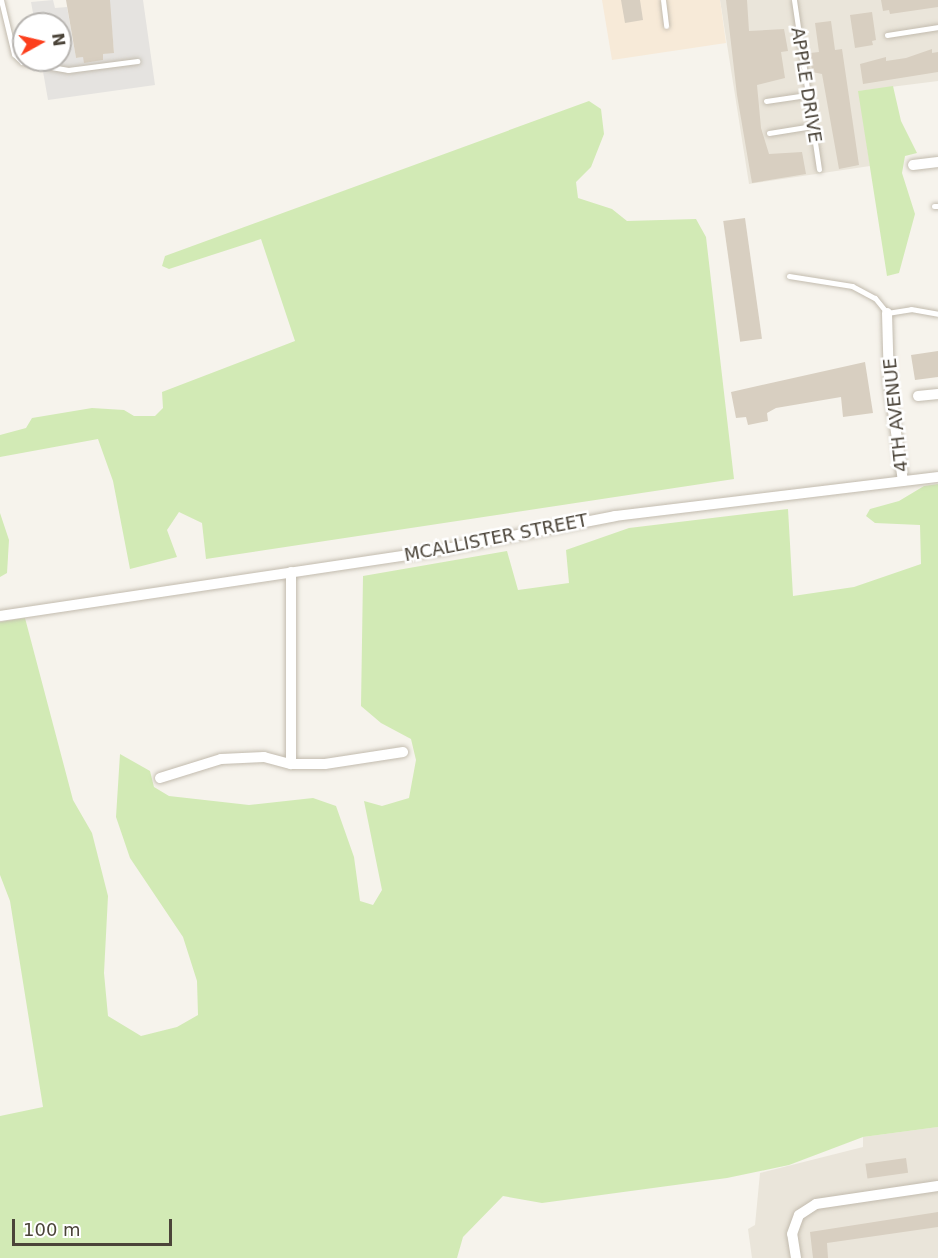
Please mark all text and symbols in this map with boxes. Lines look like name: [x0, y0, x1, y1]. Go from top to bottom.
north arrow: [12, 12, 72, 72]
street label: APPLE DRIVE: [786, 26, 826, 144]
text: N: [48, 32, 69, 48]
street label: 4TH AVENUE: [879, 357, 913, 473]
street label: MCALLISTER STREET: [402, 510, 590, 566]
scale bar: [15, 1207, 176, 1245]
text: 100 m: [23, 1219, 81, 1240]

